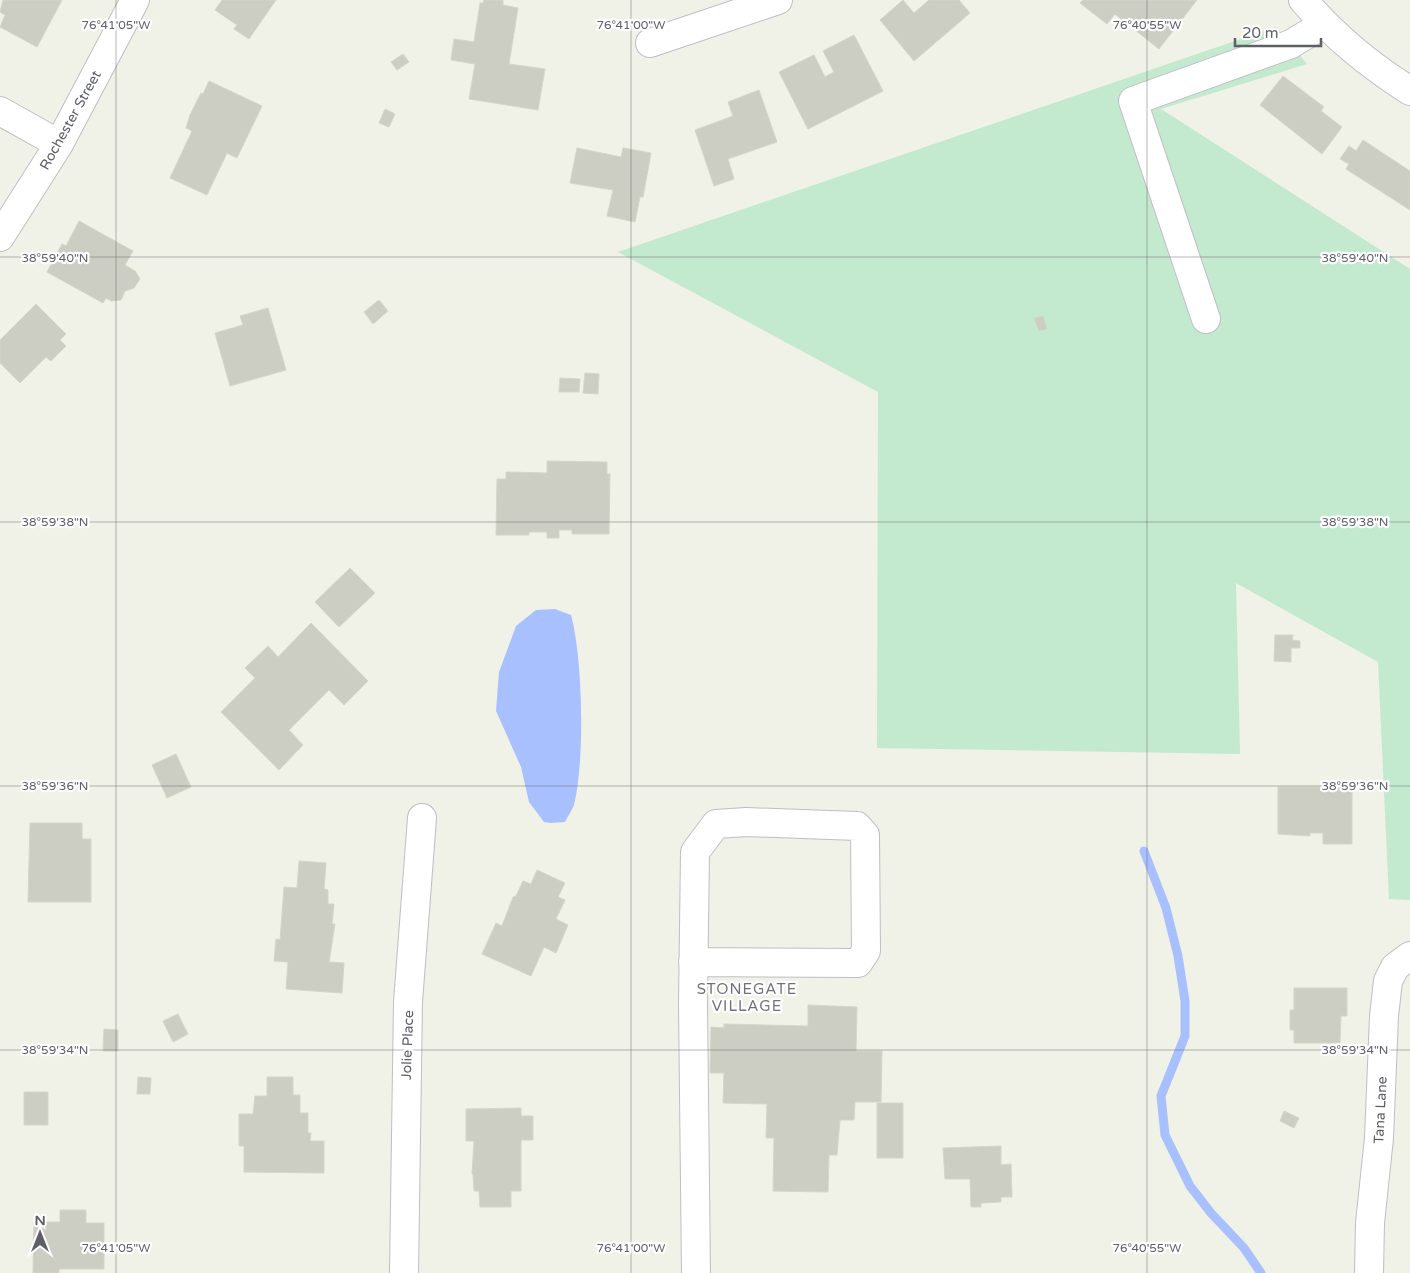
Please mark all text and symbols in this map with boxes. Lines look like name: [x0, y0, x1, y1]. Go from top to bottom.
scale bar: [1235, 15, 1321, 47]
text: 76°41'05"W: [82, 18, 150, 32]
text: 76°41'00"W: [597, 18, 665, 32]
text: 76°40'55"W: [1113, 18, 1181, 32]
text: 20 m: [1242, 24, 1279, 42]
street label: Rochester Street: [36, 67, 105, 173]
text: 38°59'40"N: [22, 251, 89, 265]
text: 38°59'40"N: [1322, 251, 1389, 265]
text: 38°59'38"N: [22, 515, 89, 529]
text: 38°59'38"N: [1322, 515, 1389, 529]
text: 38°59'36"N: [22, 779, 89, 793]
text: 38°59'36"N: [1322, 779, 1389, 793]
district label: STONEGATE VILLAGE: [697, 980, 797, 1015]
street label: Jolie Place: [398, 1010, 417, 1080]
text: 38°59'34"N: [22, 1043, 89, 1057]
text: 38°59'34"N: [1322, 1043, 1389, 1057]
street label: Tana Lane: [1370, 1076, 1391, 1144]
north arrow: [15, 1208, 65, 1258]
text: N: [34, 1212, 46, 1229]
text: 76°41'05"W: [82, 1241, 150, 1255]
text: 76°41'00"W: [597, 1241, 665, 1255]
text: 76°40'55"W: [1113, 1241, 1181, 1255]

